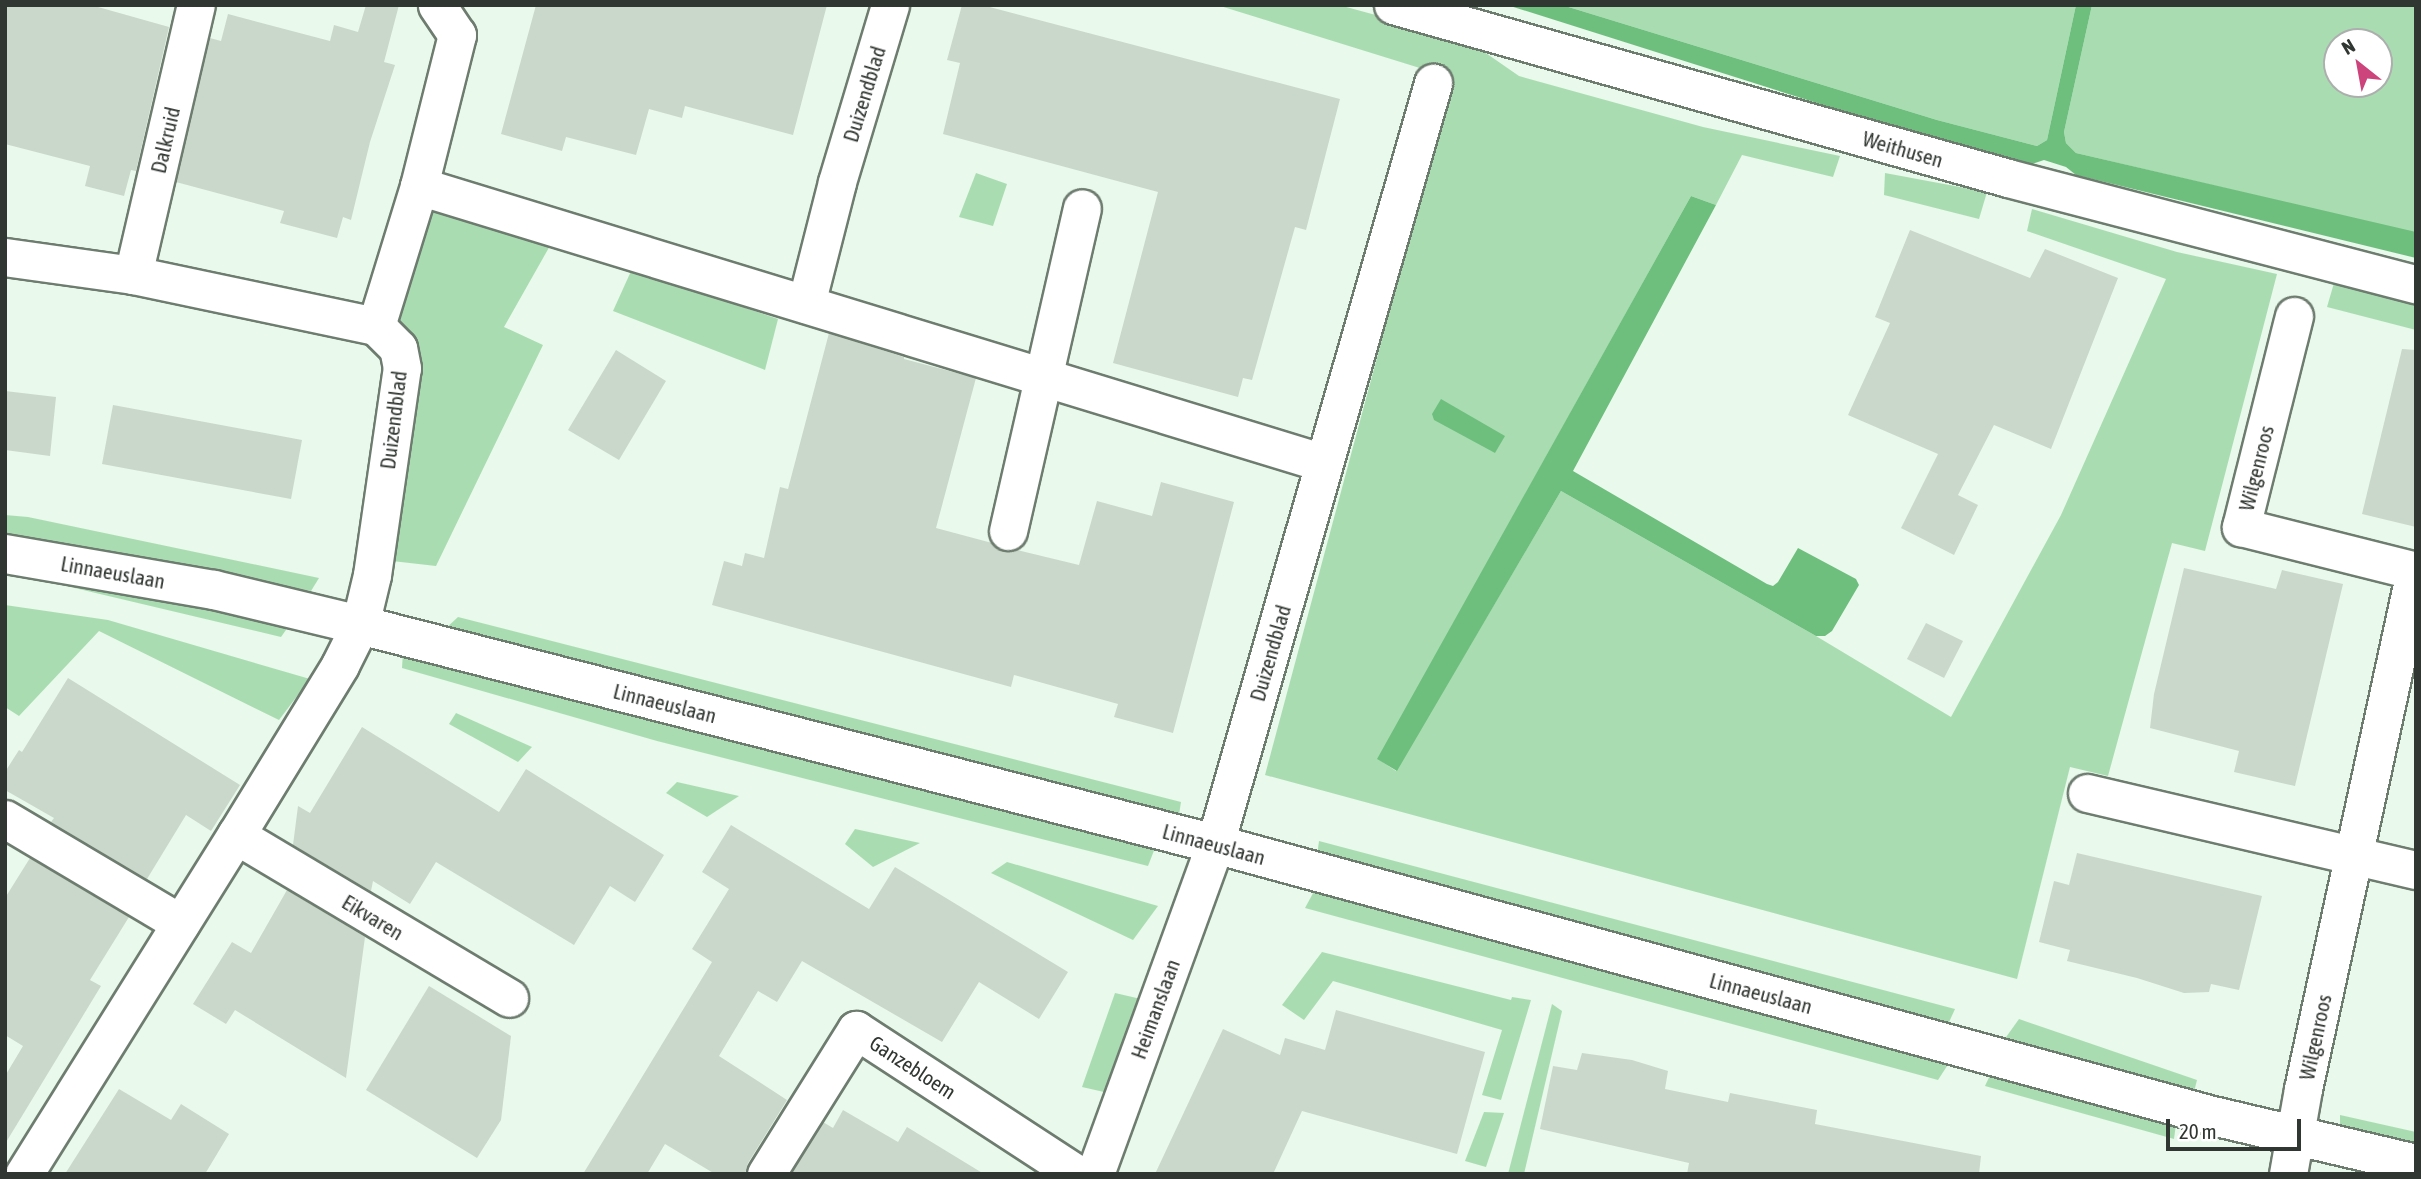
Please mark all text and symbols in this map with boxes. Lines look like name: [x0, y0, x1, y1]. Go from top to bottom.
north arrow: [2323, 28, 2393, 98]
text: N: [2338, 34, 2359, 59]
street label: Duizendblad: [837, 43, 891, 145]
street label: Dalkruid: [145, 104, 185, 176]
street label: Weithusen: [1860, 126, 1946, 172]
street label: Duizendblad: [374, 369, 412, 471]
street label: Wilgenroos: [2233, 423, 2279, 513]
street label: Linnaeuslaan: [59, 550, 167, 594]
street label: Duizendblad: [1244, 602, 1296, 704]
street label: Linnaeuslaan: [611, 678, 719, 728]
street label: Linnaeuslaan: [1160, 818, 1268, 870]
street label: Eikvaren: [338, 889, 408, 945]
street label: Heimanslaan: [1125, 956, 1185, 1062]
street label: Linnaeuslaan: [1707, 967, 1815, 1019]
street label: Wilgenroos: [2294, 992, 2336, 1082]
street label: Ganzebloem: [865, 1030, 961, 1104]
scale bar: [2169, 1106, 2304, 1150]
text: 20 m: [2179, 1119, 2217, 1143]

